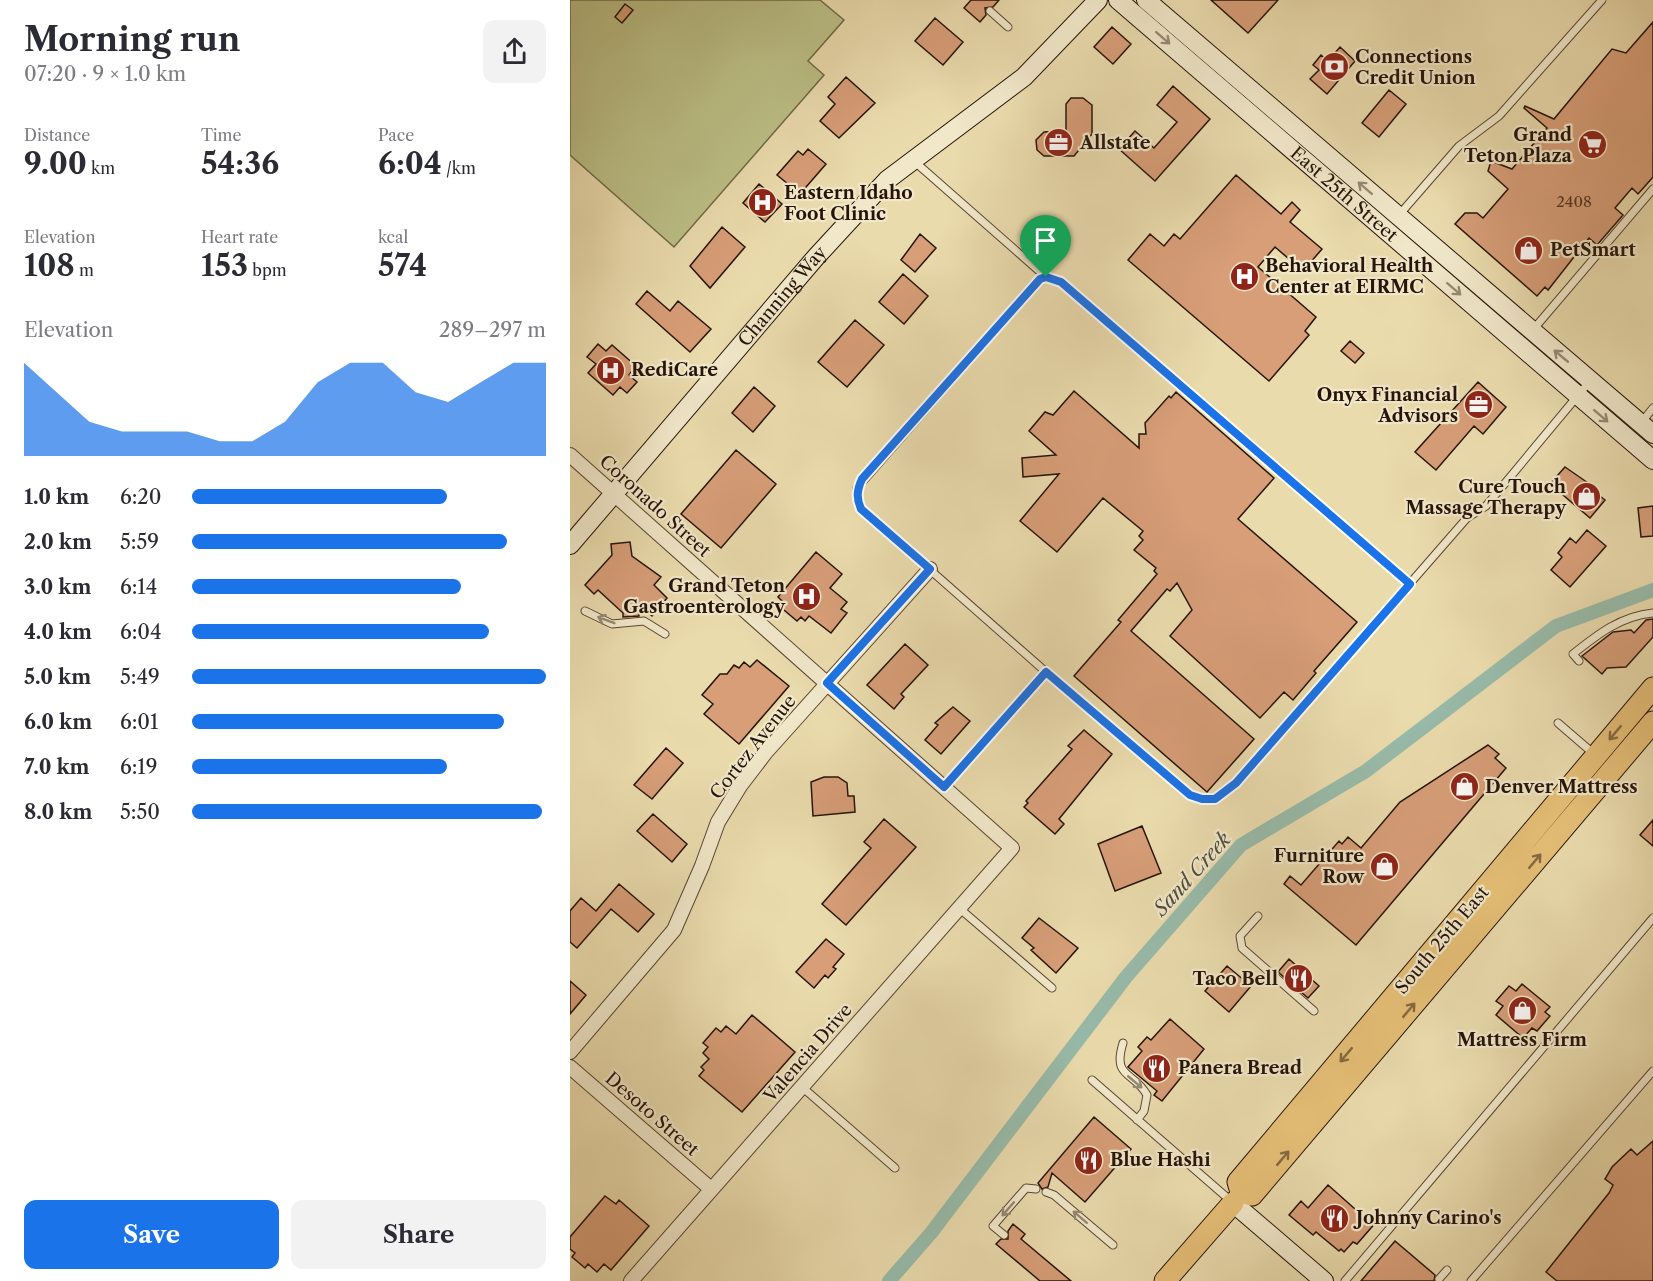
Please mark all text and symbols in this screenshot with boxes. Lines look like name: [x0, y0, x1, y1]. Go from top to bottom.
text: Morning run: [24, 19, 240, 60]
button: share: [483, 20, 546, 83]
one-way arrow: [1155, 31, 1170, 45]
place label: Connections Credit Union: [1355, 46, 1476, 89]
bank icon: Connections Credit Union: [1318, 51, 1350, 83]
text: 07:20 · 9 × 1.0 km: [24, 62, 186, 86]
place label: Grand Teton Plaza: [1464, 124, 1573, 167]
text: Distance: [24, 125, 90, 145]
text: Time: [201, 125, 241, 145]
text: Pace: [378, 125, 414, 145]
office icon: Allstate: [1043, 127, 1075, 159]
supermarket icon: Grand Teton Plaza: [1577, 129, 1609, 161]
place label: Allstate: [1079, 132, 1151, 154]
street label: East 25th Street: [1286, 142, 1403, 247]
text: 9.00: [24, 145, 87, 182]
text: 54:36: [201, 145, 279, 182]
text: 6:04: [378, 145, 442, 182]
text: km: [87, 158, 115, 178]
text: /km: [442, 158, 476, 178]
one-way arrow: [1357, 181, 1373, 194]
place label: Eastern Idaho Foot Clinic: [784, 182, 913, 225]
hospital icon: Eastern Idaho Foot Clinic: [747, 187, 779, 219]
house number: 2408: [1556, 192, 1592, 211]
pin: [1020, 215, 1071, 277]
icon: arrive: [1029, 224, 1062, 257]
text: Elevation: [24, 227, 95, 247]
text: Heart rate: [201, 227, 278, 247]
text: kcal: [378, 227, 408, 247]
shop icon: PetSmart: [1513, 234, 1545, 266]
place label: PetSmart: [1550, 239, 1637, 261]
street label: Channing Way: [733, 241, 832, 351]
text: 108: [24, 247, 75, 284]
text: 153: [201, 247, 248, 284]
text: 574: [378, 247, 427, 284]
place label: Behavioral Health Center at EIRMC: [1265, 255, 1434, 298]
text: m: [75, 260, 94, 280]
text: bpm: [248, 260, 287, 280]
hospital icon: Behavioral Health Center at EIRMC: [1228, 260, 1260, 292]
one-way arrow: [1446, 282, 1461, 296]
text: Elevation: [24, 318, 113, 342]
text: 289–297 m: [439, 318, 546, 342]
one-way arrow: [1553, 349, 1569, 362]
hospital icon: RediCare: [594, 354, 626, 386]
place label: RediCare: [631, 359, 718, 381]
place label: Onyx Financial Advisors: [1317, 384, 1458, 427]
office icon: Onyx Financial Advisors: [1463, 389, 1495, 421]
one-way arrow: [1593, 409, 1608, 423]
street label: Coronado Street: [595, 450, 716, 562]
place label: Cure Touch Massage Therapy: [1406, 476, 1567, 519]
shop icon: Cure Touch Massage Therapy: [1571, 481, 1603, 513]
text: 1.0 km: [24, 485, 89, 509]
text: 6:20: [120, 485, 162, 509]
text: 2.0 km: [24, 530, 92, 554]
text: 5:59: [120, 530, 159, 554]
text: 3.0 km: [24, 575, 91, 599]
text: 6:14: [120, 575, 157, 599]
place label: Grand Teton Gastroenterology: [623, 575, 786, 618]
hospital icon: Grand Teton Gastroenterology: [790, 580, 822, 612]
one-way arrow: [597, 614, 615, 625]
text: 4.0 km: [24, 620, 92, 644]
text: 6:04: [120, 620, 162, 644]
text: 5.0 km: [24, 665, 91, 689]
text: 5:49: [120, 665, 160, 689]
street label: Cortez Avenue: [705, 690, 801, 804]
text: 6.0 km: [24, 710, 92, 734]
text: 6:01: [120, 710, 158, 734]
one-way arrow: [1608, 725, 1622, 740]
text: 7.0 km: [24, 755, 90, 779]
text: 6:19: [120, 755, 157, 779]
shop icon: Denver Mattress: [1448, 771, 1480, 803]
place label: Denver Mattress: [1485, 776, 1638, 798]
text: 8.0 km: [24, 800, 92, 824]
text: 5:50: [120, 800, 160, 824]
water label: Sand Creek: [1148, 827, 1236, 921]
place label: Furniture Row: [1274, 845, 1365, 888]
shop icon: Furniture Row: [1369, 850, 1401, 882]
one-way arrow: [1528, 854, 1542, 869]
street label: South 25th East: [1391, 881, 1494, 998]
restaurant icon: Taco Bell: [1283, 963, 1315, 995]
place label: Taco Bell: [1192, 968, 1278, 990]
shop icon: Mattress Firm: [1506, 995, 1538, 1027]
street label: Valencia Drive: [759, 999, 857, 1108]
one-way arrow: [1402, 1003, 1416, 1018]
place label: Mattress Firm: [1457, 1029, 1587, 1051]
one-way arrow: [1339, 1046, 1352, 1062]
restaurant icon: Panera Bread: [1141, 1052, 1173, 1084]
place label: Panera Bread: [1178, 1057, 1302, 1079]
street label: Desoto Street: [601, 1067, 704, 1161]
one-way arrow: [1127, 1076, 1143, 1089]
restaurant icon: Blue Hashi: [1073, 1144, 1105, 1176]
place label: Blue Hashi: [1110, 1149, 1211, 1171]
one-way arrow: [1276, 1151, 1289, 1167]
button: Save: [24, 1200, 279, 1269]
button: Share: [291, 1200, 546, 1269]
one-way arrow: [1001, 1201, 1015, 1216]
restaurant icon: Johnny Carino's: [1319, 1202, 1351, 1234]
place label: Johnny Carino's: [1353, 1207, 1502, 1229]
one-way arrow: [1073, 1210, 1088, 1224]

